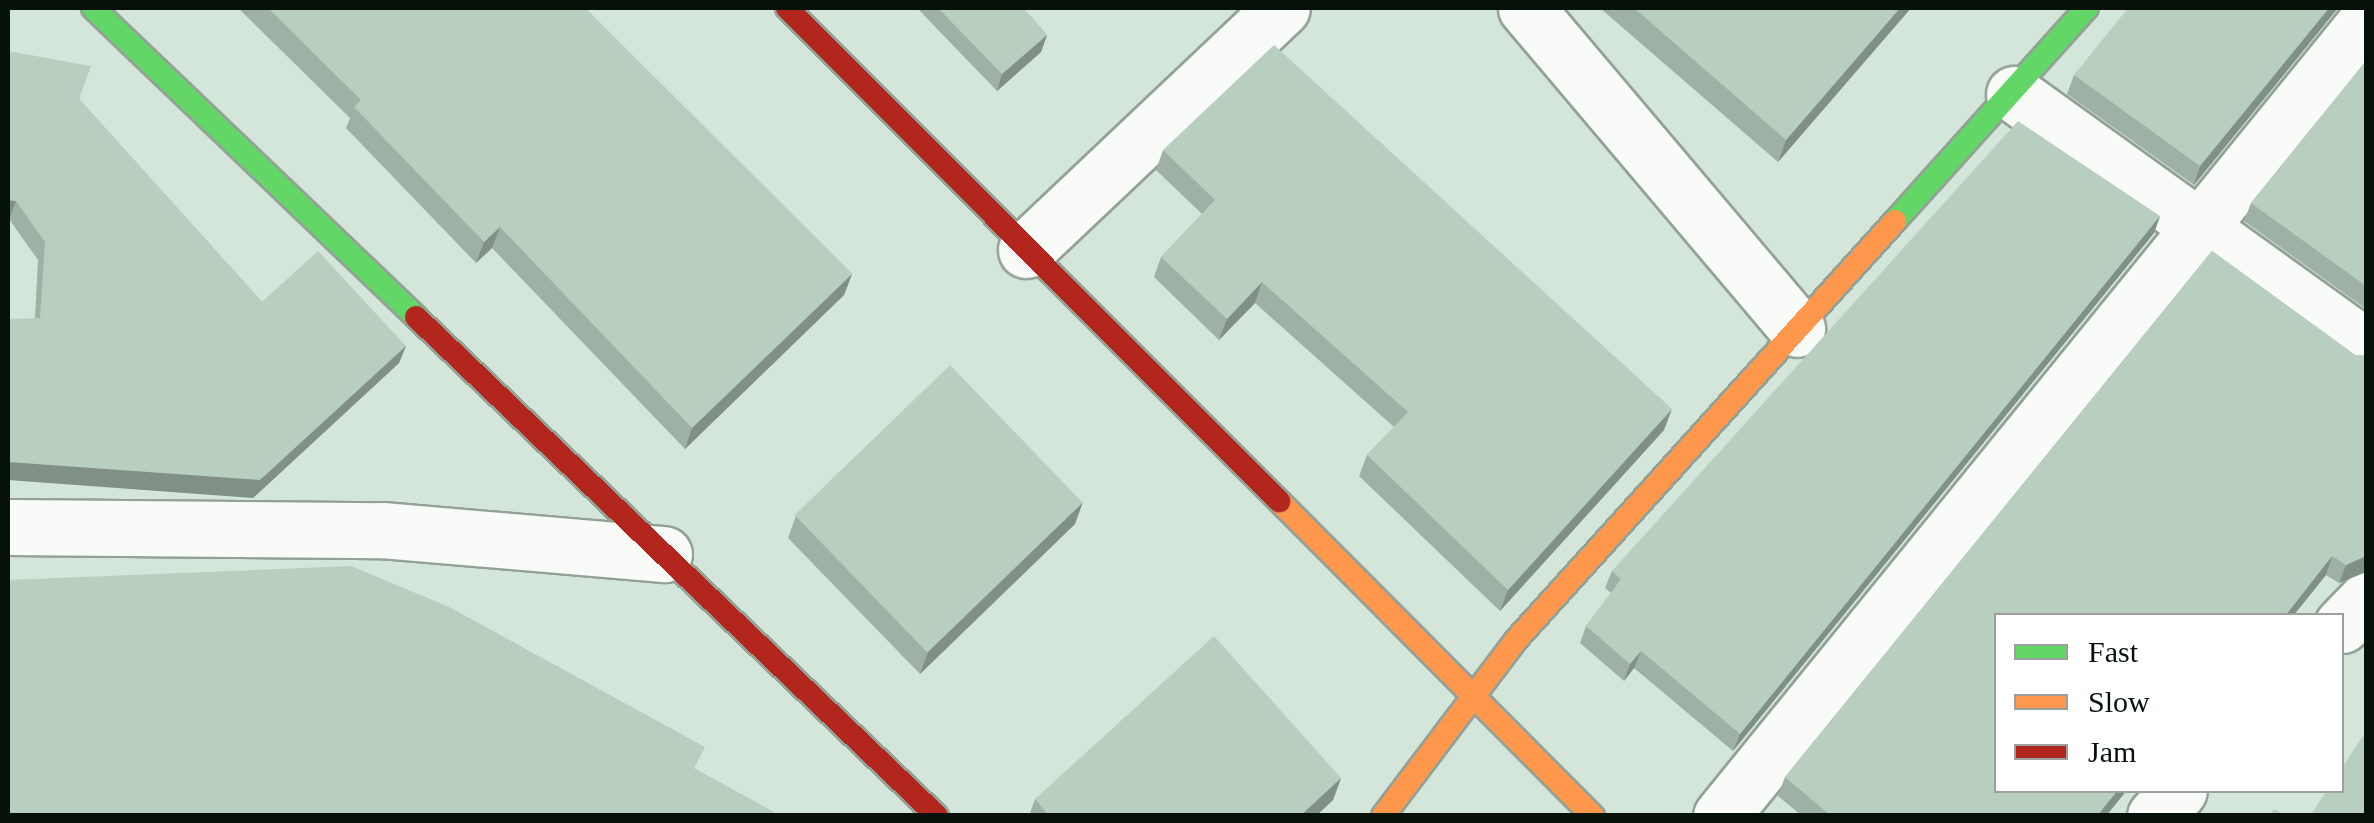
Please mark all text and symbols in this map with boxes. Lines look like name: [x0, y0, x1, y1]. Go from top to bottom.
legend: [1994, 613, 2344, 793]
text: Fast: [2088, 635, 2138, 668]
text: Slow: [2088, 685, 2150, 718]
text: Jam: [2088, 735, 2136, 768]

